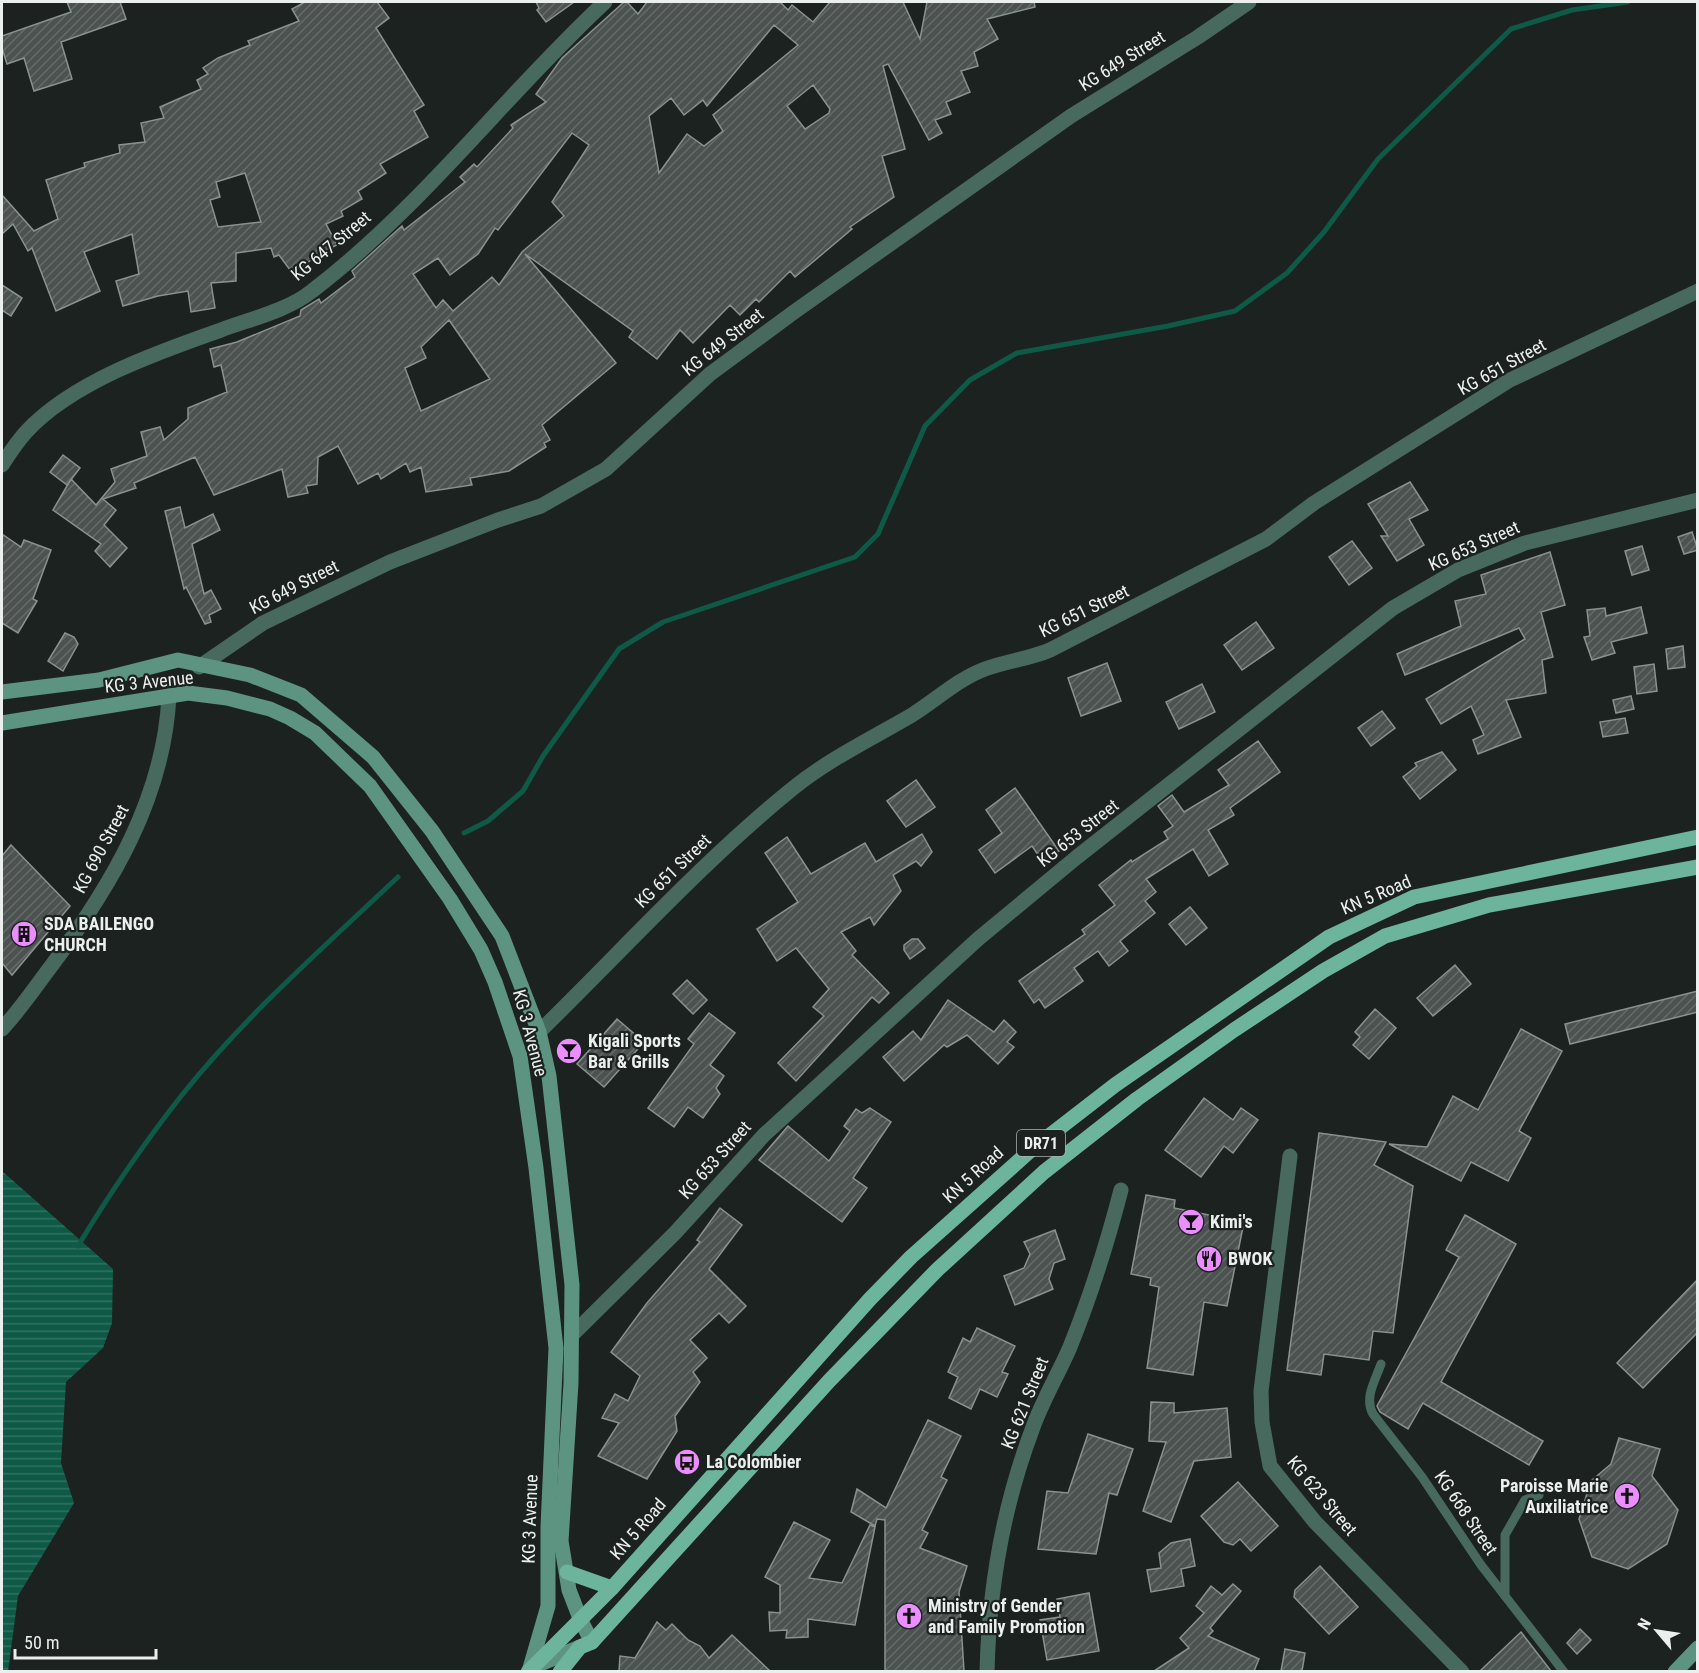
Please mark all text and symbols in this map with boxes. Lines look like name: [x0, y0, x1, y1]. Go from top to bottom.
street label: KG 649 Street: [1075, 26, 1169, 95]
street label: KG 647 Street: [287, 206, 375, 285]
street label: KG 649 Street: [678, 303, 767, 380]
street label: KG 651 Street: [1454, 334, 1549, 399]
street label: KG 653 Street: [1425, 516, 1523, 575]
street label: KG 649 Street: [246, 555, 342, 618]
street label: KG 651 Street: [1035, 580, 1132, 641]
street label: KG 3 Avenue: [104, 666, 194, 697]
street label: KG 653 Street: [1033, 794, 1122, 871]
street label: KG 690 Street: [68, 801, 133, 897]
street label: KG 651 Street: [630, 829, 715, 912]
street label: KN 5 Road: [1338, 870, 1414, 919]
place label: SDA BAILENGO CHURCH: [44, 913, 154, 955]
building icon: SDA BAILENGO CHURCH: [9, 919, 39, 949]
street label: KG 3 Avenue: [509, 987, 552, 1079]
place label: Kigali Sports Bar & Grills: [588, 1030, 681, 1072]
bar icon: Kigali Sports Bar & Grills: [554, 1036, 584, 1066]
street label: KG 653 Street: [674, 1116, 755, 1203]
road number: DR71: [1017, 1130, 1065, 1156]
street label: KN 5 Road: [938, 1142, 1007, 1207]
bar icon: Kimi's: [1176, 1207, 1206, 1237]
place label: Kimi's: [1210, 1211, 1253, 1232]
restaurant icon: BWOK: [1194, 1244, 1224, 1274]
place label: BWOK: [1228, 1248, 1273, 1269]
street label: KG 621 Street: [997, 1354, 1052, 1452]
bus stop icon: La Colombier: [672, 1447, 702, 1477]
place label: La Colombier: [706, 1451, 801, 1472]
street label: KG 623 Street: [1283, 1452, 1362, 1540]
street label: KG 668 Street: [1431, 1467, 1502, 1559]
street label: KG 3 Avenue: [517, 1474, 542, 1564]
place label: Paroisse Marie Auxiliatrice: [1500, 1475, 1608, 1517]
church icon: Paroisse Marie Auxiliatrice: [1612, 1481, 1642, 1511]
street label: KN 5 Road: [605, 1494, 670, 1564]
place label: Ministry of Gender and Family Promotion: [928, 1595, 1085, 1637]
church icon: Ministry of Gender and Family Promotion: [894, 1601, 924, 1631]
north arrow: [1627, 1601, 1687, 1661]
text: N: [1634, 1615, 1655, 1633]
scale bar: [15, 1622, 156, 1660]
text: 50 m: [24, 1632, 59, 1653]

